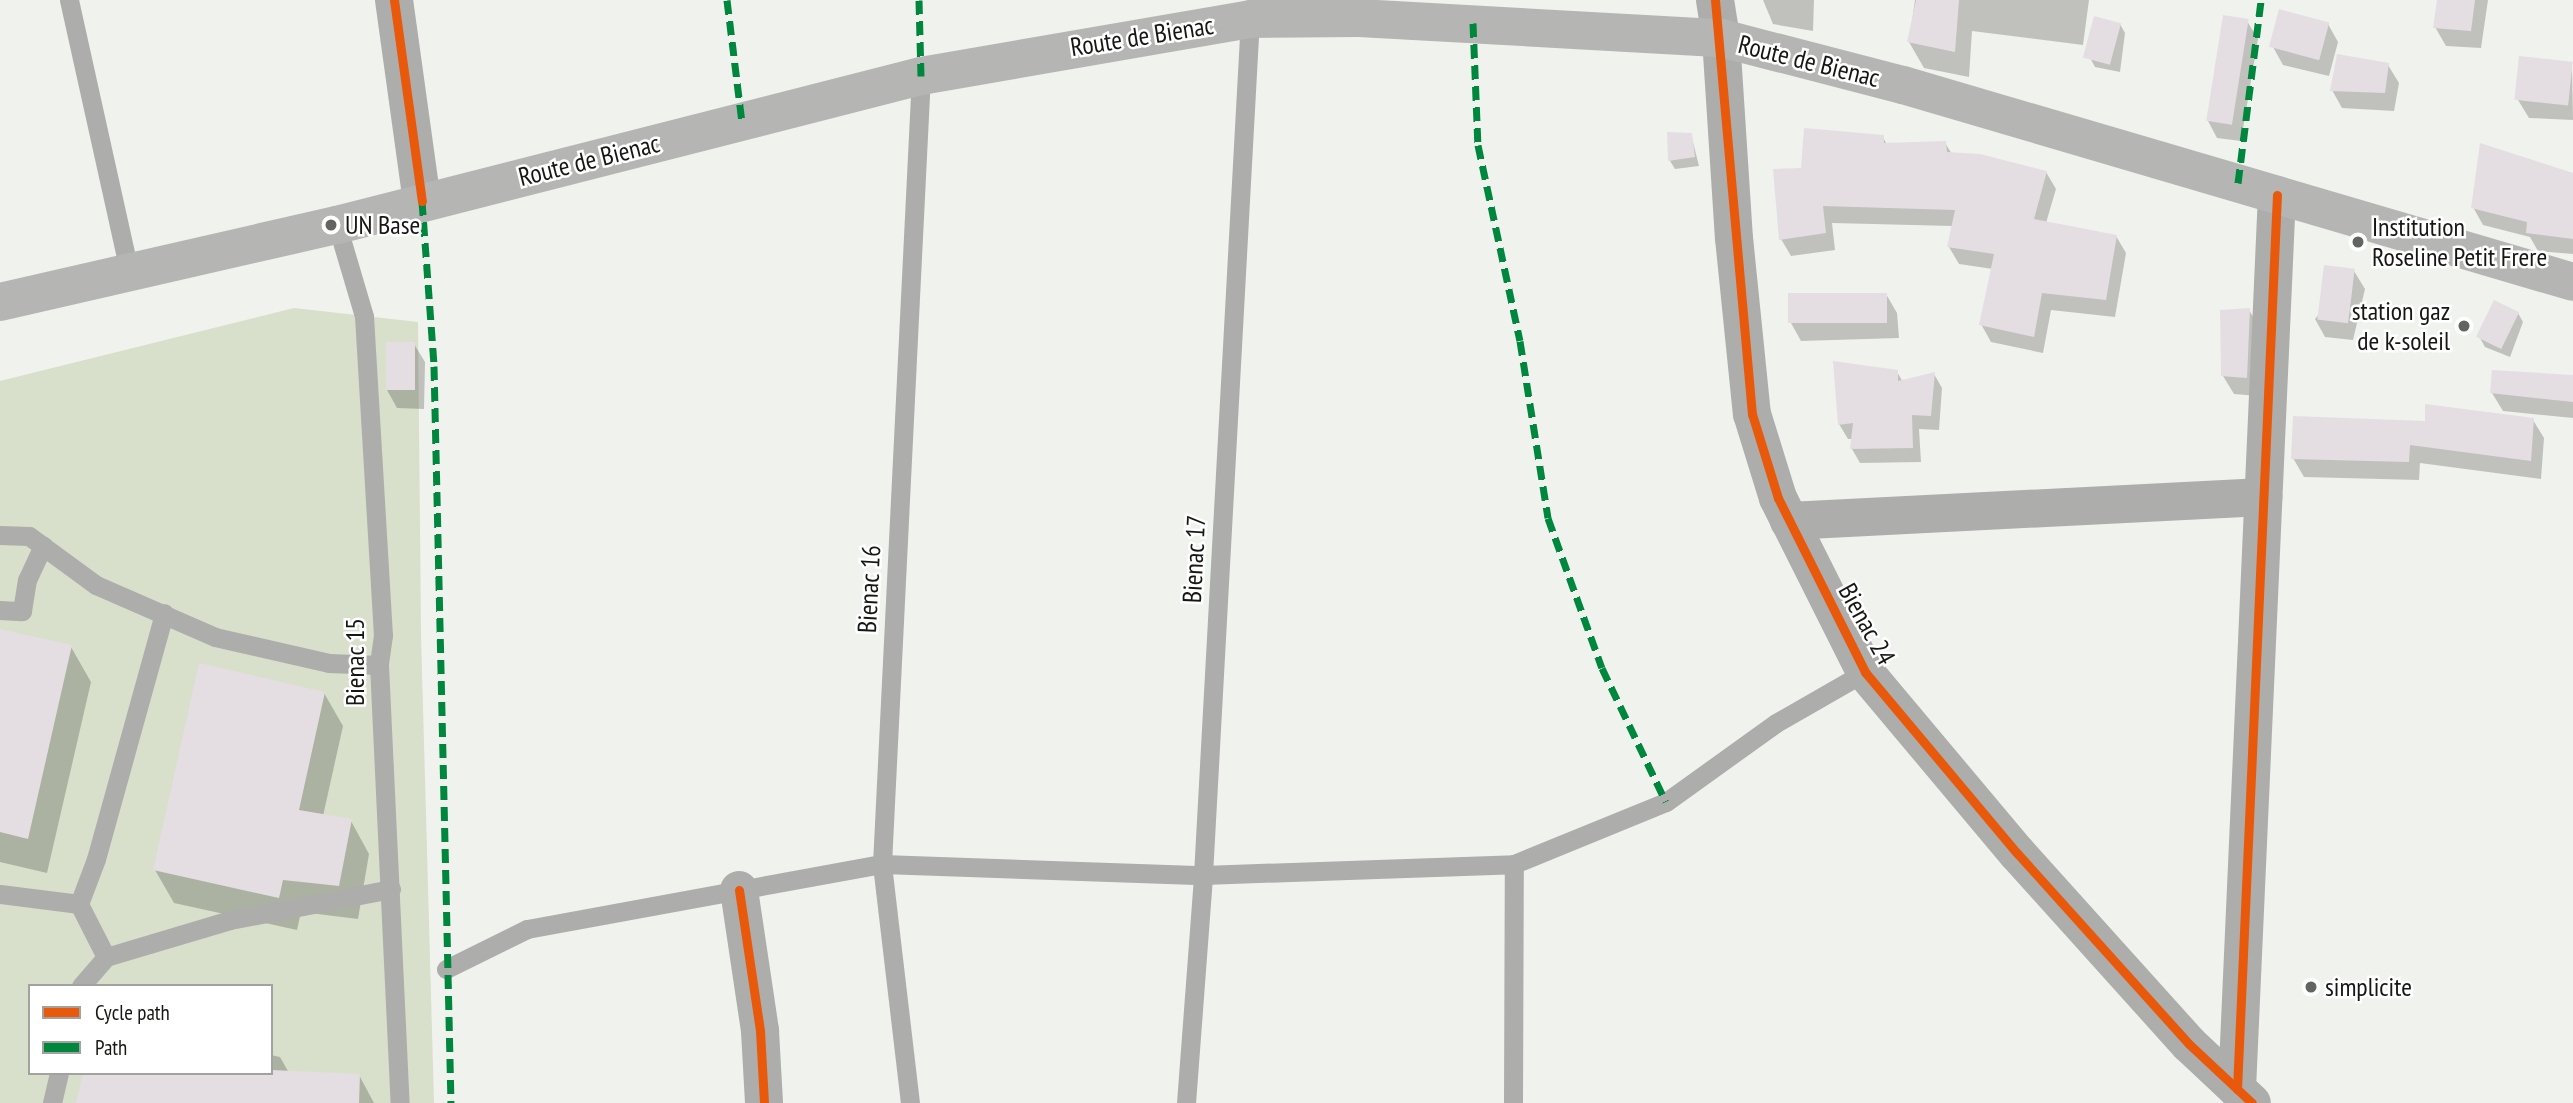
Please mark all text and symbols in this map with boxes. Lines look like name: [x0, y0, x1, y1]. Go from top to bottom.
street label: Route de Bienac: [1068, 9, 1216, 63]
street label: Route de Bienac: [1735, 28, 1883, 94]
street label: Route de Bienac: [515, 127, 663, 193]
place label: UN Base: [345, 209, 420, 241]
place label: Institution Roseline Petit Frere: [2372, 211, 2547, 272]
marker: UN Base: [323, 217, 339, 233]
marker: Institution Roseline Petit Frere: [2350, 234, 2366, 250]
place label: station gaz de k-soleil: [2352, 295, 2450, 356]
marker: station gaz de k-soleil: [2456, 318, 2472, 334]
street label: Bienac 17: [1176, 514, 1212, 604]
street label: Bienac 16: [851, 544, 887, 634]
street label: Bienac 24: [1832, 578, 1902, 670]
street label: Bienac 15: [339, 618, 371, 706]
place label: simplicite: [2325, 971, 2412, 1003]
marker: simplicite: [2303, 979, 2319, 995]
legend: [28, 984, 273, 1075]
text: Cycle path: [95, 999, 170, 1026]
text: Path: [95, 1034, 127, 1061]

